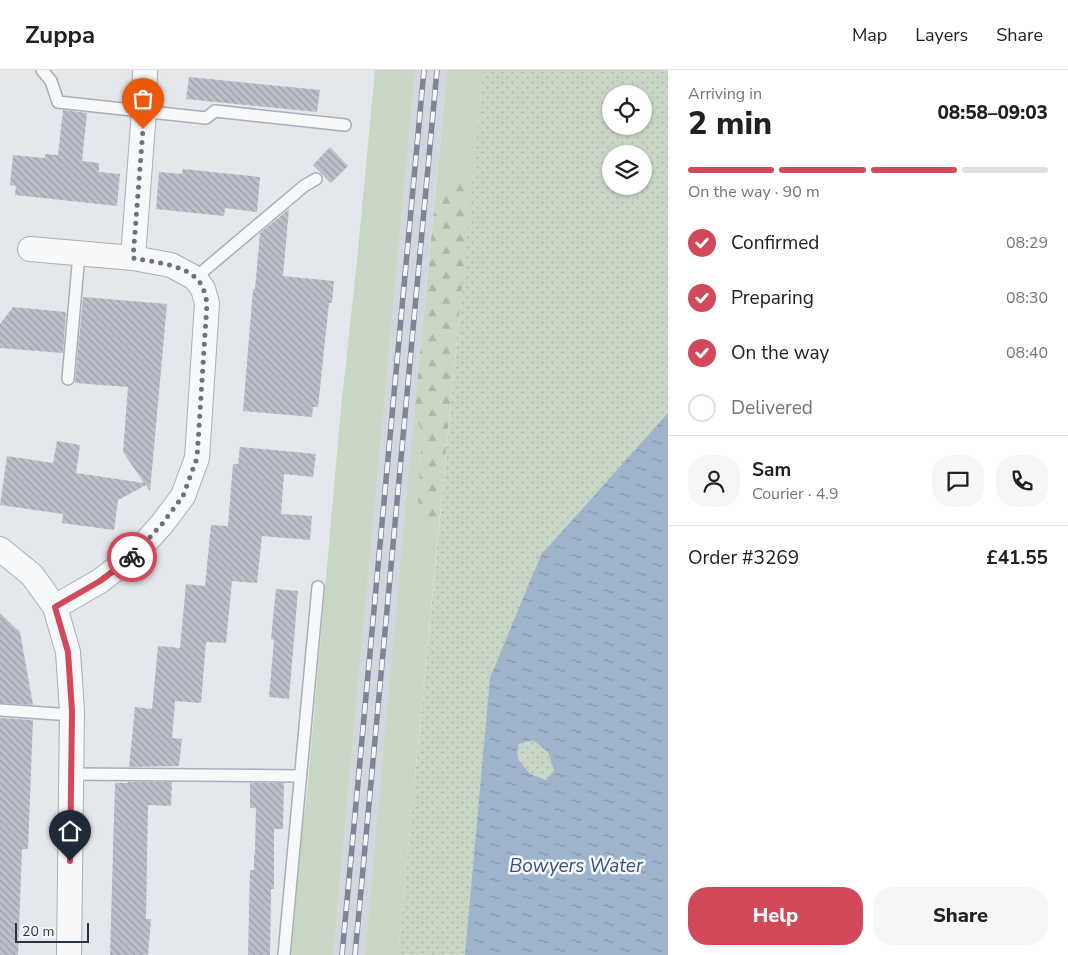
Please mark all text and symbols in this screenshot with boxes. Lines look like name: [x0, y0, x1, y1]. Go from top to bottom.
text: Zuppa: [25, 19, 95, 51]
text: Map: [852, 23, 887, 47]
text: Layers: [915, 23, 968, 47]
text: Share: [996, 23, 1043, 47]
pin: [122, 78, 164, 129]
text: Arriving in: [688, 83, 762, 105]
icon: bag: [129, 85, 157, 113]
map controls: [602, 85, 652, 195]
button: locate: [602, 85, 652, 135]
text: 08:58–09:03: [937, 100, 1048, 126]
text: 2 min: [688, 102, 772, 145]
button: layers: [602, 145, 652, 195]
text: On the way · 90 m: [688, 181, 820, 203]
icon: check: [688, 229, 716, 257]
text: Confirmed: [731, 230, 819, 256]
text: 08:29: [1006, 232, 1048, 254]
icon: check: [688, 284, 716, 312]
text: Preparing: [731, 285, 814, 311]
text: 08:30: [1006, 287, 1048, 309]
icon: check: [688, 339, 716, 367]
text: On the way: [731, 340, 829, 366]
text: 08:40: [1006, 342, 1048, 364]
text: Delivered: [731, 395, 813, 421]
button: person: [688, 455, 740, 507]
button: chat: [932, 455, 984, 507]
button: phone: [996, 455, 1048, 507]
text: Sam: [752, 457, 791, 483]
text: Courier · 4.9: [752, 483, 838, 505]
courier: [107, 532, 157, 582]
icon: bike: [118, 543, 146, 571]
text: Order #3269: [688, 545, 799, 571]
text: £41.55: [986, 545, 1048, 571]
pin: [49, 810, 91, 861]
icon: home: [56, 817, 84, 845]
water label: Bowyers Water: [509, 853, 644, 879]
button: Help: [688, 887, 863, 945]
button: Share: [873, 887, 1048, 945]
scale bar: [15, 920, 89, 943]
text: 20 m: [22, 922, 54, 941]

